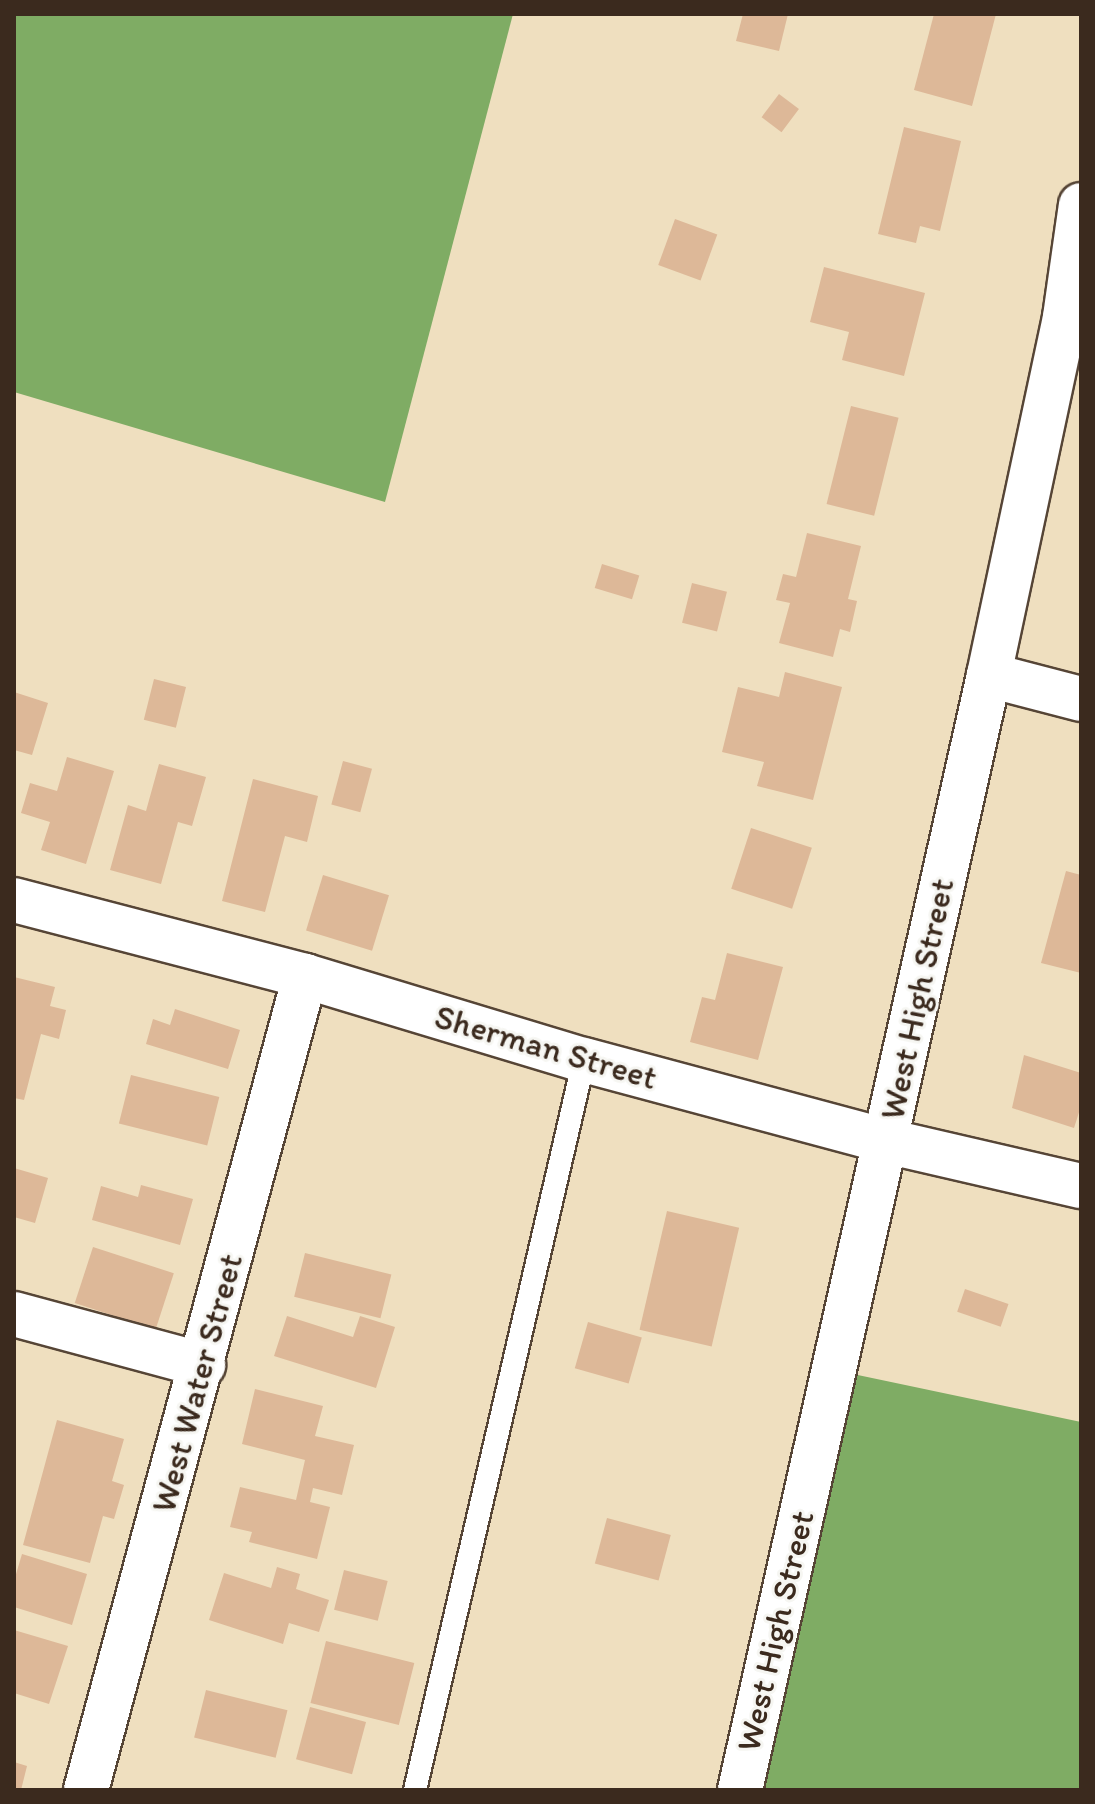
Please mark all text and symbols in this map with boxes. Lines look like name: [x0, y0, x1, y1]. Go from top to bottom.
street label: West High Street: [872, 875, 962, 1123]
street label: Sherman Street: [431, 996, 661, 1098]
street label: West Water Street: [143, 1250, 251, 1516]
street label: West High Street: [728, 1507, 822, 1755]

